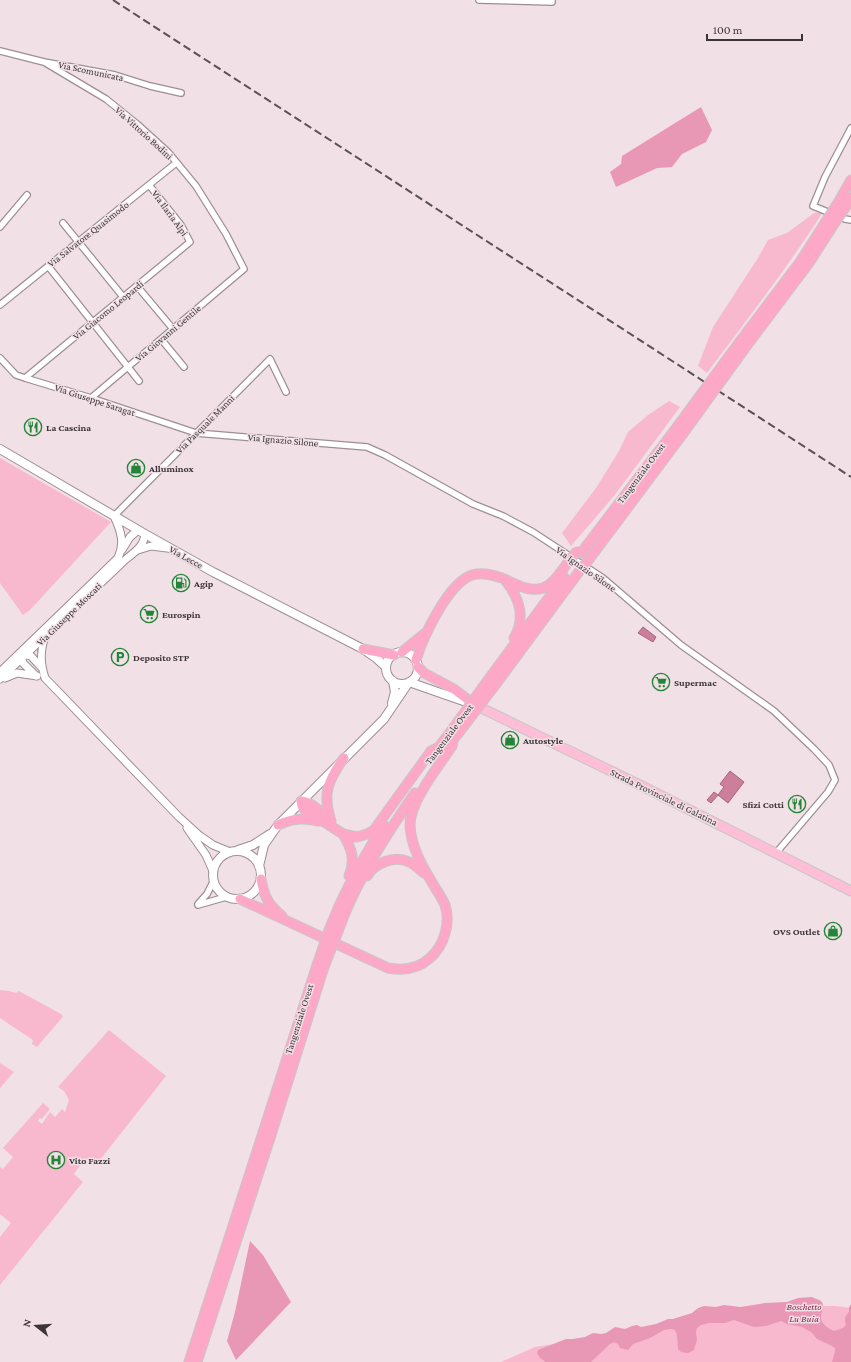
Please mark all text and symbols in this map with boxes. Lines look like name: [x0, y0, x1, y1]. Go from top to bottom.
scale bar: [707, 16, 802, 42]
text: 100 m: [713, 23, 743, 37]
street label: Via Scomunicata: [57, 59, 125, 83]
street label: Via Vittorio Bodini: [113, 104, 175, 162]
street label: Via Ilaria Alpi: [150, 188, 190, 238]
street label: Via Salvatore Quasimodo: [45, 199, 131, 269]
street label: Via Giacomo Leopardi: [70, 278, 146, 342]
street label: Via Giovanni Gentile: [133, 302, 203, 364]
street label: Via Giuseppe Saragat: [53, 382, 137, 418]
street label: Via Pasquale Manni: [173, 392, 237, 456]
restaurant icon: La Cascina: [23, 417, 43, 437]
place label: La Cascina: [46, 422, 91, 433]
street label: Via Ignazio Silone: [247, 431, 319, 449]
street label: Tangenziale Ovest: [615, 440, 668, 505]
shop icon: Alluminox: [126, 458, 146, 478]
place label: Alluminox: [148, 463, 195, 474]
street label: Via Lecce: [167, 543, 205, 571]
street label: Via Ignazio Silone: [554, 544, 619, 594]
fuel station icon: Agip: [171, 573, 191, 593]
place label: Agip: [193, 578, 214, 589]
street label: Via Giuseppe Moscati: [34, 580, 104, 648]
supermarket icon: Eurospin: [139, 604, 159, 624]
place label: Eurospin: [162, 609, 201, 620]
parking icon: Deposito STP: [110, 647, 130, 667]
place label: Deposito STP: [133, 652, 190, 663]
supermarket icon: Supermac: [651, 672, 671, 692]
place label: Supermac: [674, 677, 717, 688]
street label: Tangenziale Ovest: [423, 701, 476, 766]
shop icon: Autostyle: [500, 730, 520, 750]
place label: Autostyle: [522, 735, 564, 746]
street label: Strada Provinciale di Galatina: [609, 766, 720, 828]
restaurant icon: Sfizi Cotti: [787, 794, 807, 814]
place label: Sfizi Cotti: [742, 799, 784, 810]
shop icon: OVS Outlet: [823, 921, 843, 941]
place label: OVS Outlet: [773, 926, 820, 937]
street label: Tangenziale Ovest: [283, 982, 316, 1055]
hospital icon: Vito Fazzi: [46, 1150, 66, 1170]
place label: Vito Fazzi: [68, 1155, 110, 1166]
park label: Boschetto Lu Buia: [786, 1301, 822, 1324]
north arrow: [16, 1306, 56, 1346]
text: N: [20, 1317, 33, 1328]

